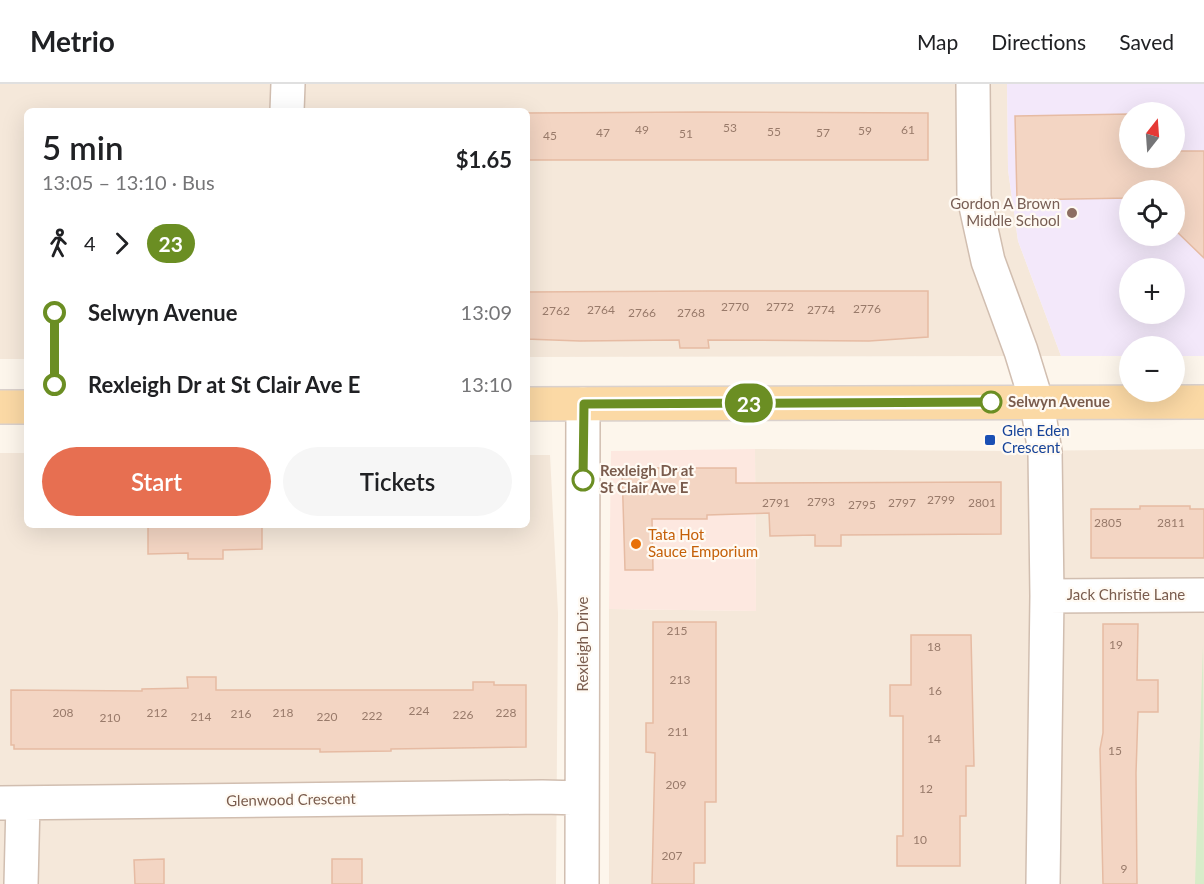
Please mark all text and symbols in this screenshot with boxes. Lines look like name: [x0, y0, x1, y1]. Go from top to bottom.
text: Metrio: [30, 24, 115, 58]
text: Map: [917, 29, 958, 54]
text: Directions: [991, 29, 1086, 54]
text: Saved: [1119, 29, 1174, 54]
north arrow: [1119, 102, 1185, 168]
map controls: [1119, 102, 1185, 402]
house number: 53: [723, 120, 737, 135]
house number: 49: [635, 122, 649, 137]
house number: 61: [901, 122, 915, 137]
house number: 59: [858, 123, 872, 138]
house number: 55: [767, 124, 781, 139]
house number: 47: [596, 125, 610, 140]
house number: 57: [816, 125, 830, 140]
house number: 51: [679, 126, 693, 141]
text: 5 min: [42, 127, 123, 167]
house number: 45: [543, 128, 557, 143]
text: $1.65: [456, 146, 512, 173]
text: 13:05 – 13:10 · Bus: [42, 170, 215, 194]
button: locate: [1119, 180, 1185, 246]
place label: Gordon A Brown Middle School: [950, 194, 1060, 229]
marker: Gordon A Brown Middle School: [1065, 206, 1079, 220]
icon: walk: [42, 227, 75, 260]
icon: forward: [105, 227, 138, 260]
text: 4: [84, 231, 96, 255]
text: 23: [159, 231, 183, 256]
button: +: [1119, 258, 1185, 324]
text: Selwyn Avenue: [88, 299, 237, 326]
house number: 2770: [721, 299, 749, 314]
house number: 2772: [766, 299, 794, 314]
text: 13:09: [461, 300, 512, 324]
house number: 2776: [853, 301, 881, 316]
house number: 2764: [587, 302, 615, 317]
house number: 2774: [807, 302, 835, 317]
house number: 2762: [542, 303, 570, 318]
house number: 2766: [628, 305, 656, 320]
house number: 2768: [677, 305, 705, 320]
button: −: [1119, 336, 1185, 402]
text: Rexleigh Dr at St Clair Ave E: [88, 371, 360, 398]
text: 13:10: [461, 372, 512, 396]
line badge: 23: [722, 384, 776, 422]
text: 23: [737, 391, 761, 416]
marker: Selwyn Avenue: [980, 391, 1002, 413]
place label: Selwyn Avenue: [1008, 392, 1110, 410]
place label: Glen Eden Crescent: [1002, 421, 1070, 456]
marker: Glen Eden Crescent: [983, 433, 997, 447]
button: Start: [42, 447, 271, 516]
button: Tickets: [283, 447, 512, 516]
place label: Rexleigh Dr at St Clair Ave E: [600, 461, 694, 496]
marker: Rexleigh Dr at St Clair Ave E: [572, 469, 594, 491]
house number: 2799: [927, 492, 955, 507]
house number: 2793: [807, 494, 835, 509]
house number: 2791: [762, 495, 790, 510]
house number: 2797: [888, 495, 916, 510]
house number: 2801: [968, 495, 996, 510]
house number: 2795: [848, 497, 876, 512]
house number: 2805: [1094, 515, 1122, 530]
house number: 2811: [1157, 515, 1185, 530]
place label: Tata Hot Sauce Emporium: [648, 525, 758, 560]
marker: Tata Hot Sauce Emporium: [629, 537, 643, 551]
street label: Jack Christie Lane: [1067, 585, 1185, 603]
street label: Rexleigh Drive: [573, 596, 591, 692]
house number: 215: [667, 623, 687, 638]
house number: 19: [1109, 637, 1123, 652]
house number: 18: [927, 639, 941, 654]
house number: 213: [670, 672, 690, 687]
house number: 16: [928, 683, 942, 698]
house number: 224: [409, 703, 429, 718]
house number: 208: [53, 705, 73, 720]
house number: 212: [147, 705, 167, 720]
house number: 218: [273, 705, 293, 720]
house number: 228: [496, 705, 516, 720]
house number: 216: [231, 706, 251, 721]
house number: 226: [453, 707, 473, 722]
house number: 222: [362, 708, 382, 723]
house number: 214: [191, 709, 211, 724]
house number: 220: [317, 709, 337, 724]
house number: 210: [100, 710, 120, 725]
house number: 211: [668, 724, 688, 739]
house number: 14: [927, 731, 941, 746]
house number: 15: [1108, 743, 1122, 758]
house number: 209: [666, 777, 686, 792]
house number: 12: [919, 781, 933, 796]
street label: Glenwood Crescent: [226, 789, 357, 809]
house number: 10: [913, 832, 927, 847]
house number: 207: [662, 848, 682, 863]
house number: 9: [1121, 861, 1128, 876]

